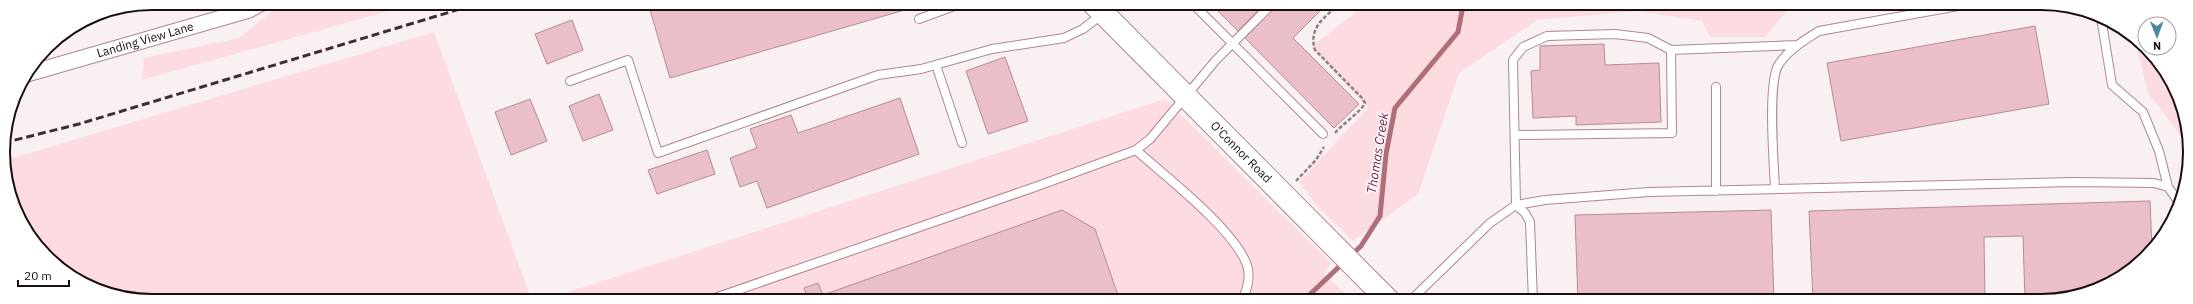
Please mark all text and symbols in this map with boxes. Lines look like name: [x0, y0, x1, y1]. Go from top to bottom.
north arrow: [2137, 16, 2177, 56]
street label: Landing View Lane: [95, 18, 196, 61]
text: N: [2153, 39, 2161, 53]
water label: Thomas Creek: [1363, 111, 1392, 195]
street label: O'Connor Road: [1208, 118, 1275, 186]
scale bar: [18, 262, 69, 288]
text: 20 m: [24, 268, 52, 283]

